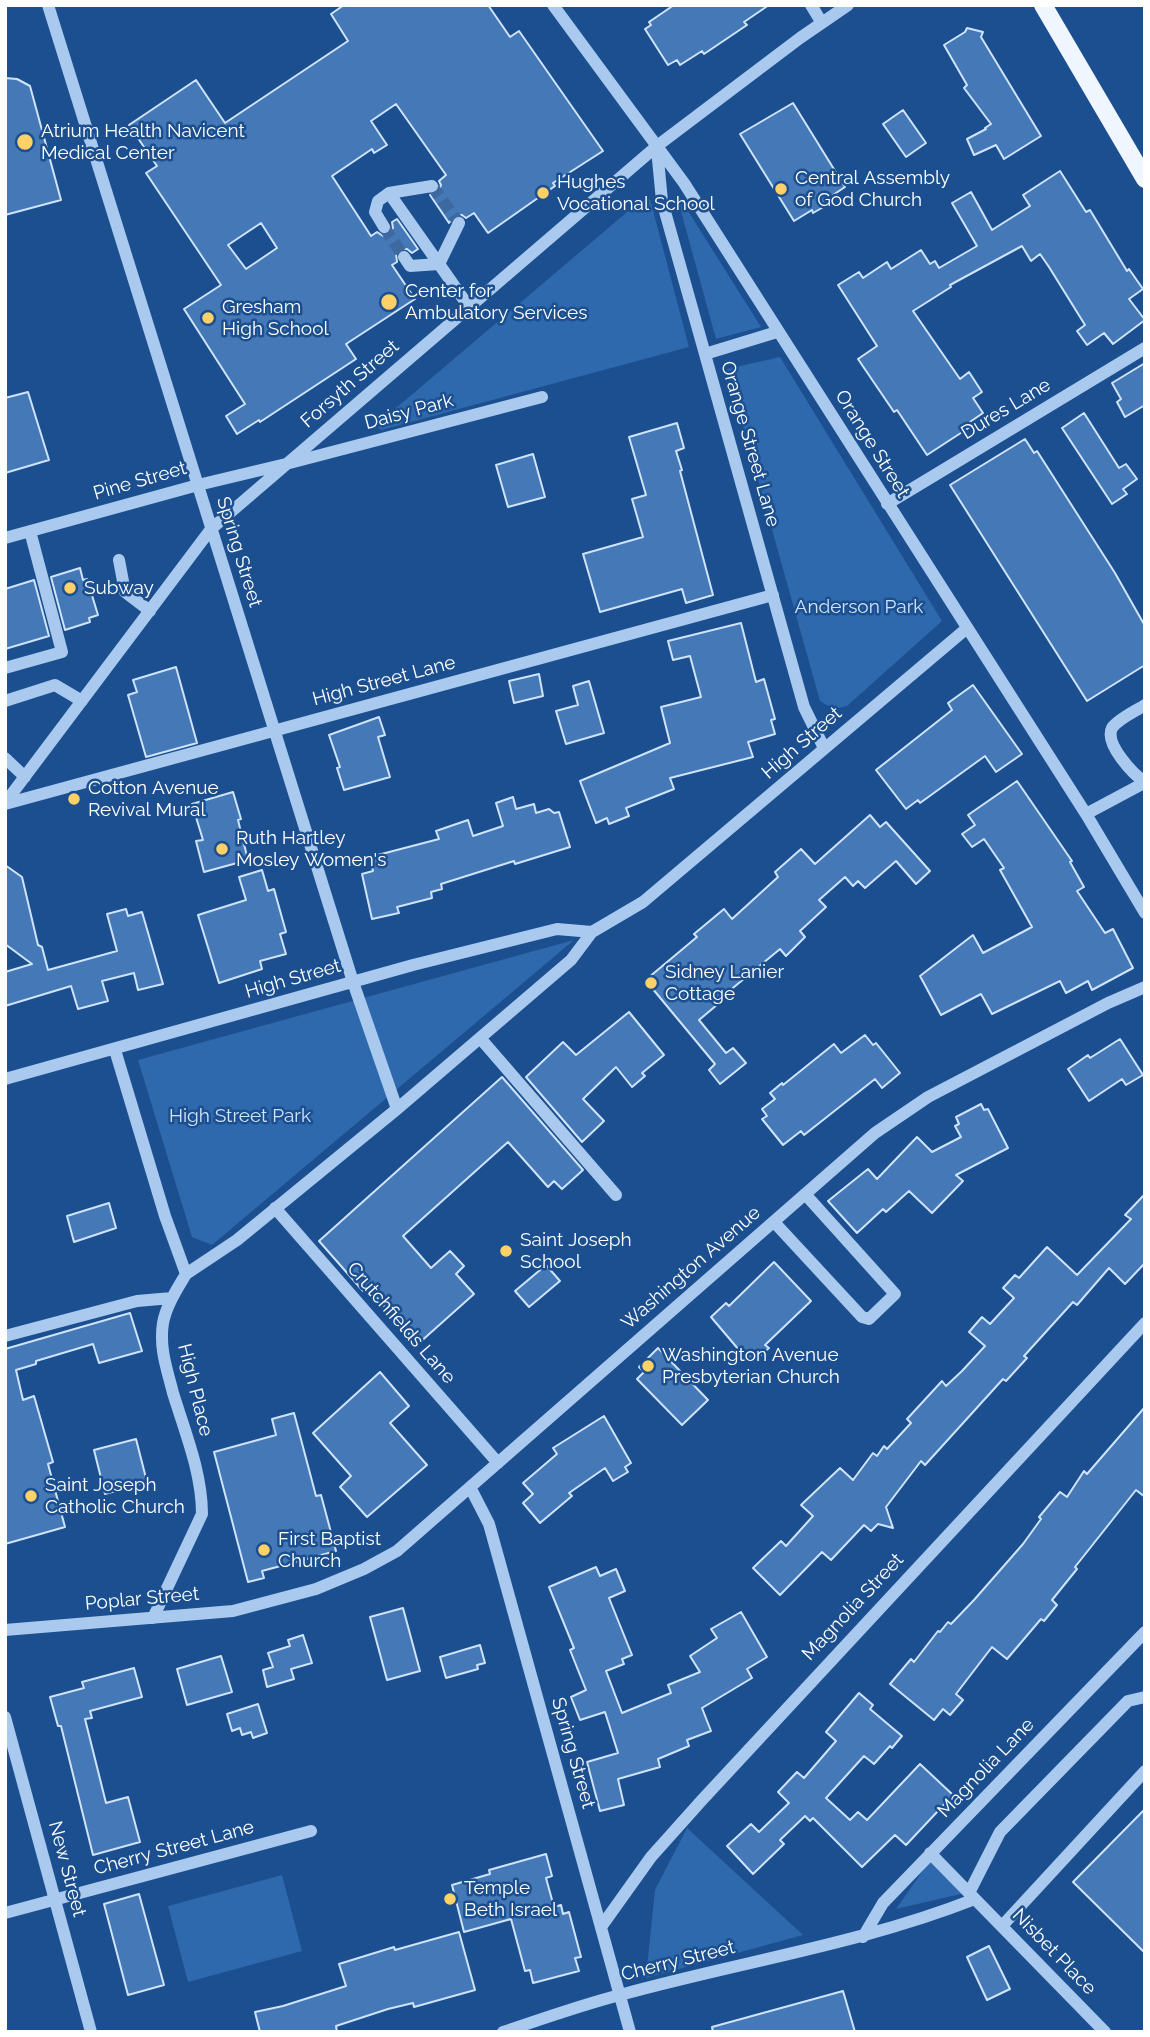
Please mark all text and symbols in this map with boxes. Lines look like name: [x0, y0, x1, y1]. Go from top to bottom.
place label: Atrium Health Navicent Medical Center: [41, 120, 245, 164]
marker: Atrium Health Navicent Medical Center: [15, 132, 35, 152]
place label: Central Assembly of God Church: [795, 167, 950, 211]
place label: Hughes Vocational School: [557, 171, 715, 215]
marker: Central Assembly of God Church: [773, 181, 789, 197]
marker: Hughes Vocational School: [535, 185, 551, 201]
place label: Center for Ambulatory Services: [405, 280, 587, 324]
marker: Center for Ambulatory Services: [379, 292, 399, 312]
place label: Gresham High School: [222, 296, 329, 340]
marker: Gresham High School: [200, 310, 216, 326]
street label: Forsyth Street: [296, 335, 404, 433]
street label: Orange Street Lane: [715, 359, 785, 529]
street label: Dures Lane: [957, 373, 1055, 445]
street label: Orange Street: [830, 386, 914, 502]
street label: Daisy Park: [362, 389, 456, 435]
street label: Pine Street: [91, 457, 189, 505]
street label: Spring Street: [211, 494, 267, 610]
place label: Subway: [84, 577, 154, 599]
marker: Subway: [62, 580, 78, 596]
park label: Anderson Park: [795, 596, 923, 618]
street label: High Street Lane: [310, 651, 458, 711]
street label: High Street: [757, 702, 847, 784]
place label: Cotton Avenue Revival Mural: [88, 777, 219, 821]
marker: Cotton Avenue Revival Mural: [66, 791, 82, 807]
place label: Ruth Hartley Mosley Women's: [236, 827, 386, 871]
marker: Ruth Hartley Mosley Women's: [214, 841, 230, 857]
street label: High Street: [243, 954, 343, 1004]
place label: Sidney Lanier Cottage: [665, 961, 784, 1005]
marker: Sidney Lanier Cottage: [643, 975, 659, 991]
park label: High Street Park: [169, 1105, 311, 1127]
street label: Washington Avenue: [617, 1201, 765, 1335]
place label: Saint Joseph School: [520, 1229, 632, 1273]
marker: Saint Joseph School: [498, 1243, 514, 1259]
street label: Crutchfields Lane: [342, 1257, 460, 1389]
street label: High Place: [172, 1341, 218, 1439]
place label: Washington Avenue Presbyterian Church: [662, 1344, 840, 1388]
marker: Washington Avenue Presbyterian Church: [640, 1358, 656, 1374]
place label: Saint Joseph Catholic Church: [45, 1474, 185, 1518]
marker: Saint Joseph Catholic Church: [23, 1488, 39, 1504]
place label: First Baptist Church: [278, 1528, 381, 1572]
marker: First Baptist Church: [256, 1542, 272, 1558]
street label: Magnolia Street: [798, 1549, 908, 1665]
street label: Poplar Street: [84, 1583, 200, 1615]
street label: Spring Street: [546, 1695, 600, 1811]
street label: Magnolia Lane: [933, 1714, 1039, 1822]
street label: Cherry Street Lane: [91, 1816, 257, 1880]
street label: New Street: [43, 1819, 91, 1919]
place label: Temple Beth Israel: [464, 1877, 557, 1921]
marker: Temple Beth Israel: [442, 1891, 458, 1907]
street label: Nisbet Place: [1007, 1904, 1101, 2000]
street label: Cherry Street: [619, 1936, 737, 1986]

